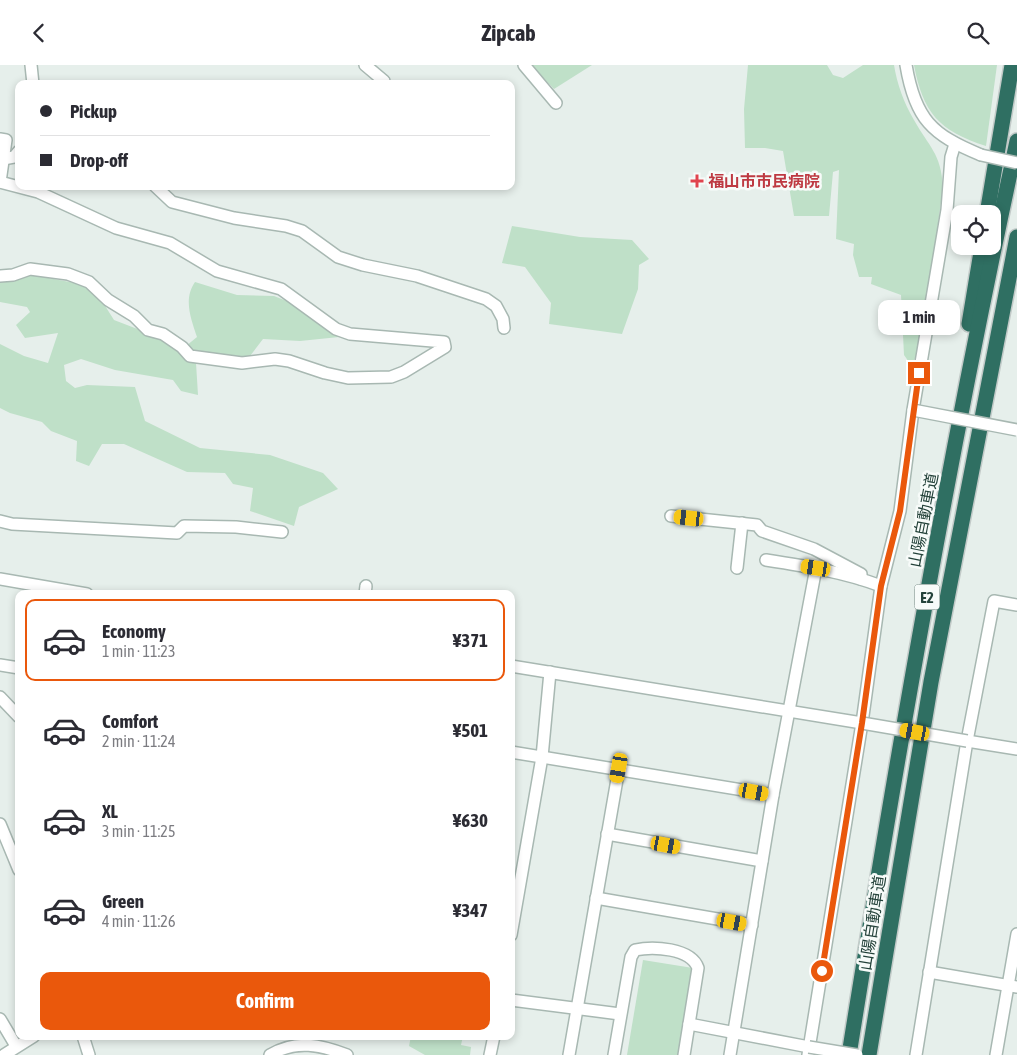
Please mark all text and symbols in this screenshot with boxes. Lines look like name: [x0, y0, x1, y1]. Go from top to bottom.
icon: back: [25, 19, 53, 47]
icon: search: [964, 19, 992, 47]
text: Zipcab: [481, 20, 536, 46]
text: Pickup: [70, 100, 117, 122]
text: Drop-off: [70, 149, 128, 171]
place label: 福山市市民病院: [708, 172, 820, 190]
marker: 福山市市民病院: [690, 174, 704, 188]
map controls: [951, 205, 1001, 255]
button: locate: [951, 205, 1001, 255]
callout: 1 min: [878, 301, 960, 335]
text: 1 min: [903, 308, 935, 326]
route end: [908, 362, 930, 384]
street label: 山陽自動車道: [905, 471, 941, 569]
car: [673, 509, 704, 527]
car: [800, 558, 831, 578]
road number: E2: [914, 585, 940, 609]
icon: car: [42, 618, 87, 663]
text: Economy: [102, 620, 166, 642]
text: ¥371: [453, 629, 488, 651]
text: 1 min · 11:23: [102, 642, 175, 660]
icon: car: [42, 708, 87, 753]
text: Comfort: [102, 710, 158, 732]
text: ¥501: [453, 719, 488, 741]
car: [898, 722, 931, 742]
text: 2 min · 11:24: [102, 732, 175, 750]
car: [609, 752, 628, 784]
car: [737, 782, 770, 802]
icon: car: [42, 798, 87, 843]
text: XL: [102, 800, 118, 822]
text: ¥630: [453, 809, 488, 831]
text: 3 min · 11:25: [102, 822, 175, 840]
car: [649, 835, 682, 855]
street label: 山陽自動車道: [856, 874, 888, 972]
icon: car: [42, 888, 87, 933]
text: Green: [102, 890, 144, 912]
text: ¥347: [453, 899, 488, 921]
text: 4 min · 11:26: [102, 912, 175, 930]
car: [715, 912, 748, 932]
route start: [811, 960, 833, 982]
button: Confirm: [40, 972, 490, 1030]

